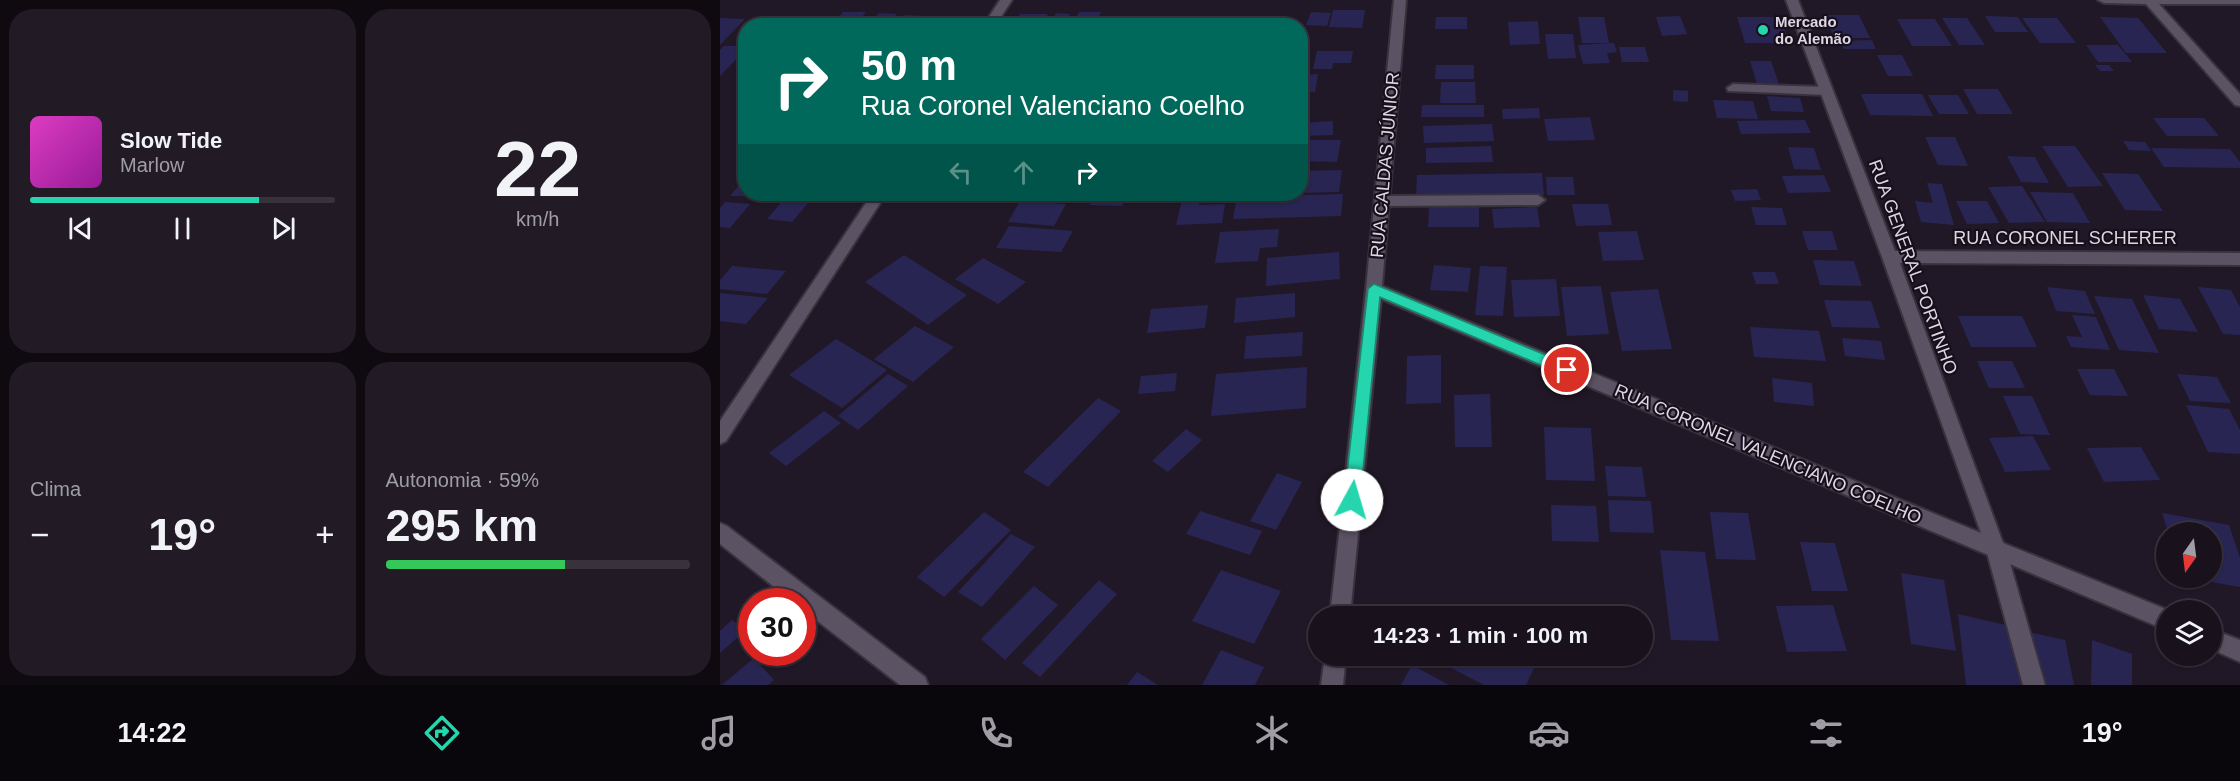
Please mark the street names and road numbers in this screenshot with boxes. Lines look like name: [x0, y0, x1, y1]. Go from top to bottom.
street label: RUA CALDAS JÚNIOR: [1366, 71, 1403, 259]
street label: RUA GENERAL PORTINHO: [1865, 157, 1961, 377]
street label: RUA CORONEL SCHERER: [1953, 228, 2177, 248]
street label: RUA CORONEL VALENCIANO COELHO: [1612, 380, 1924, 528]

